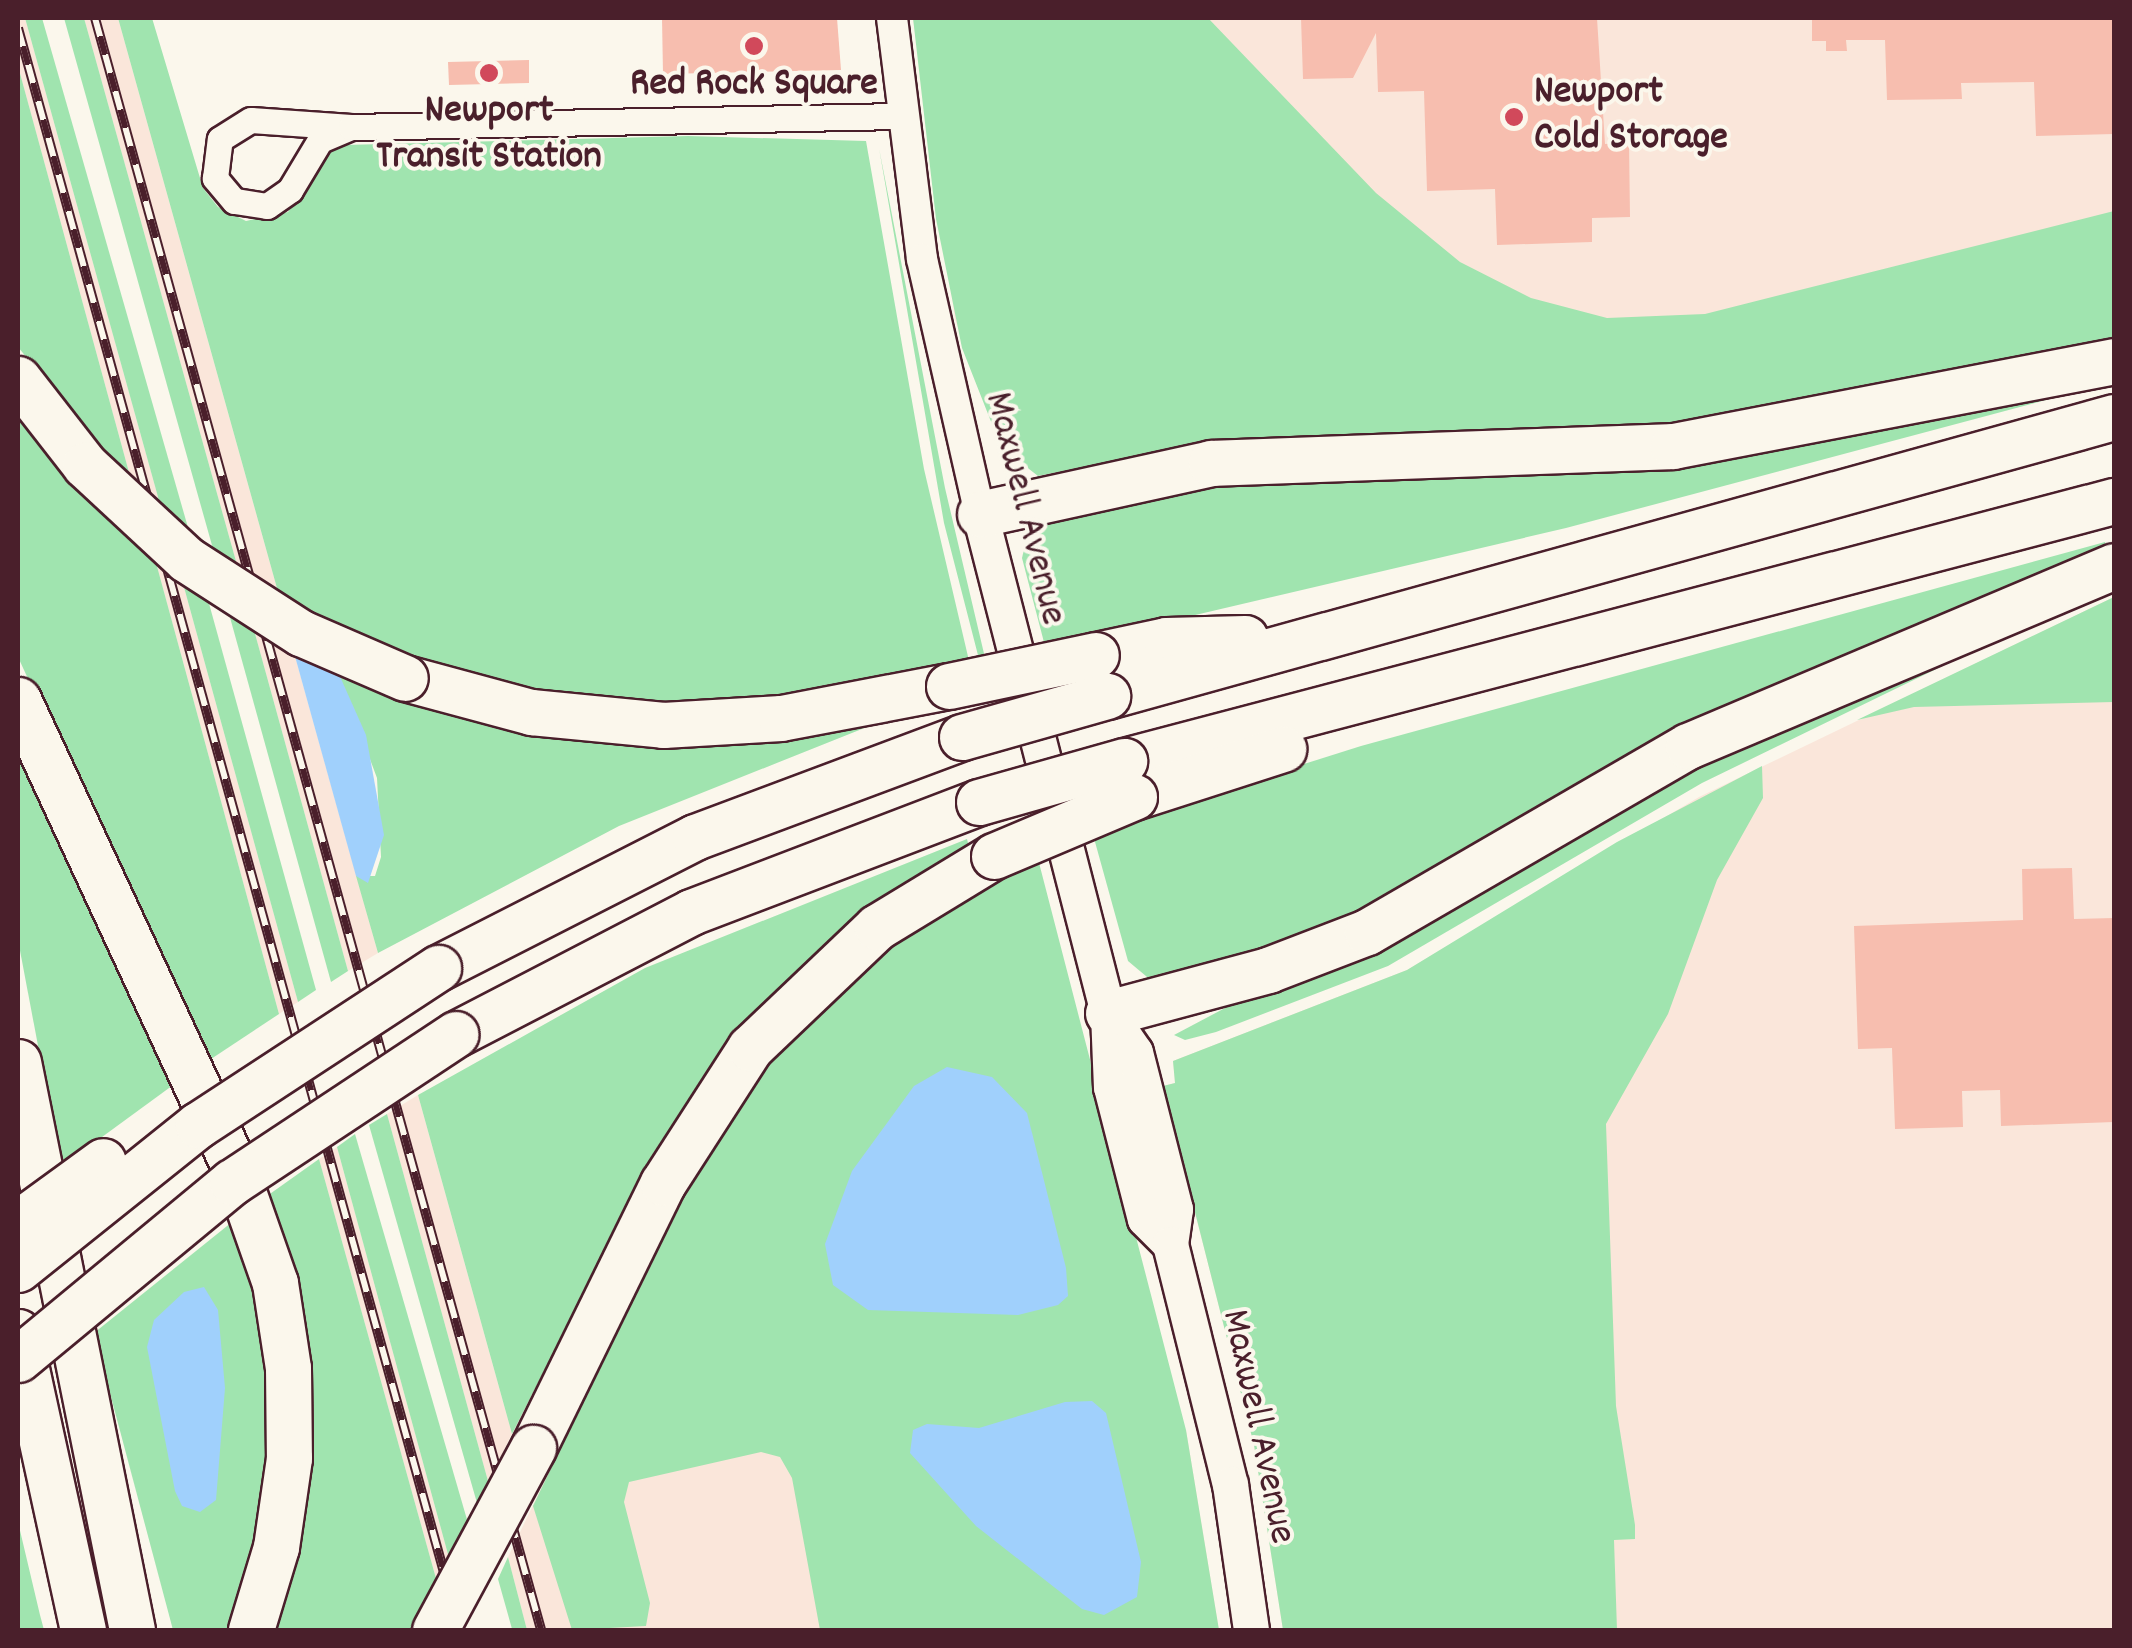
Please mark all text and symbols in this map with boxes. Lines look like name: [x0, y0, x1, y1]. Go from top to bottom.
marker: Red Rock Square: [743, 35, 765, 57]
marker: Newport Transit Station: [478, 62, 500, 84]
place label: Red Rock Square: [630, 62, 878, 110]
place label: Newport Cold Storage: [1534, 70, 1728, 164]
place label: Newport Transit Station: [376, 89, 602, 183]
marker: Newport Cold Storage: [1503, 106, 1525, 128]
street label: Maxwell Avenue: [971, 388, 1075, 630]
street label: Maxwell Avenue: [1208, 1306, 1304, 1548]

